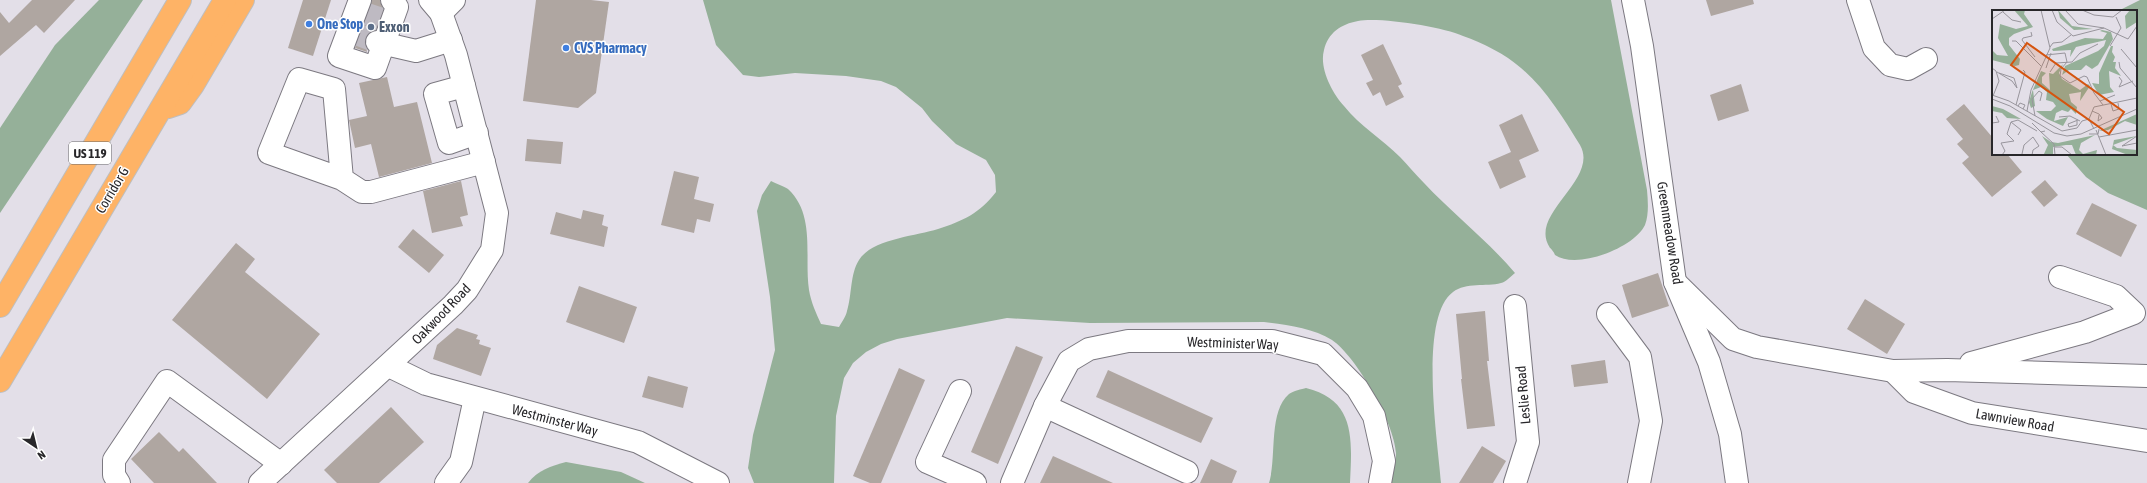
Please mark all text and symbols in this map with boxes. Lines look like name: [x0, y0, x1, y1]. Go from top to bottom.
inset map: [1992, 10, 2137, 155]
place label: One Stop: [317, 16, 364, 32]
marker: One Stop: [304, 19, 314, 29]
place label: Exxon: [379, 19, 410, 35]
marker: Exxon: [366, 22, 376, 32]
place label: CVS Pharmacy: [574, 40, 647, 56]
marker: CVS Pharmacy: [561, 43, 571, 53]
road number: US 119: [69, 142, 111, 164]
street label: Corridor G: [92, 164, 132, 216]
street label: Greenmeadow Road: [1654, 180, 1686, 286]
street label: Oakwood Road: [408, 281, 474, 347]
street label: Westminister Way: [1187, 333, 1279, 353]
street label: Leslie Road: [1512, 365, 1534, 425]
street label: Westminster Way: [510, 401, 600, 439]
street label: Lawnview Road: [1975, 405, 2055, 435]
north arrow: [16, 427, 56, 467]
text: N: [36, 448, 48, 462]

